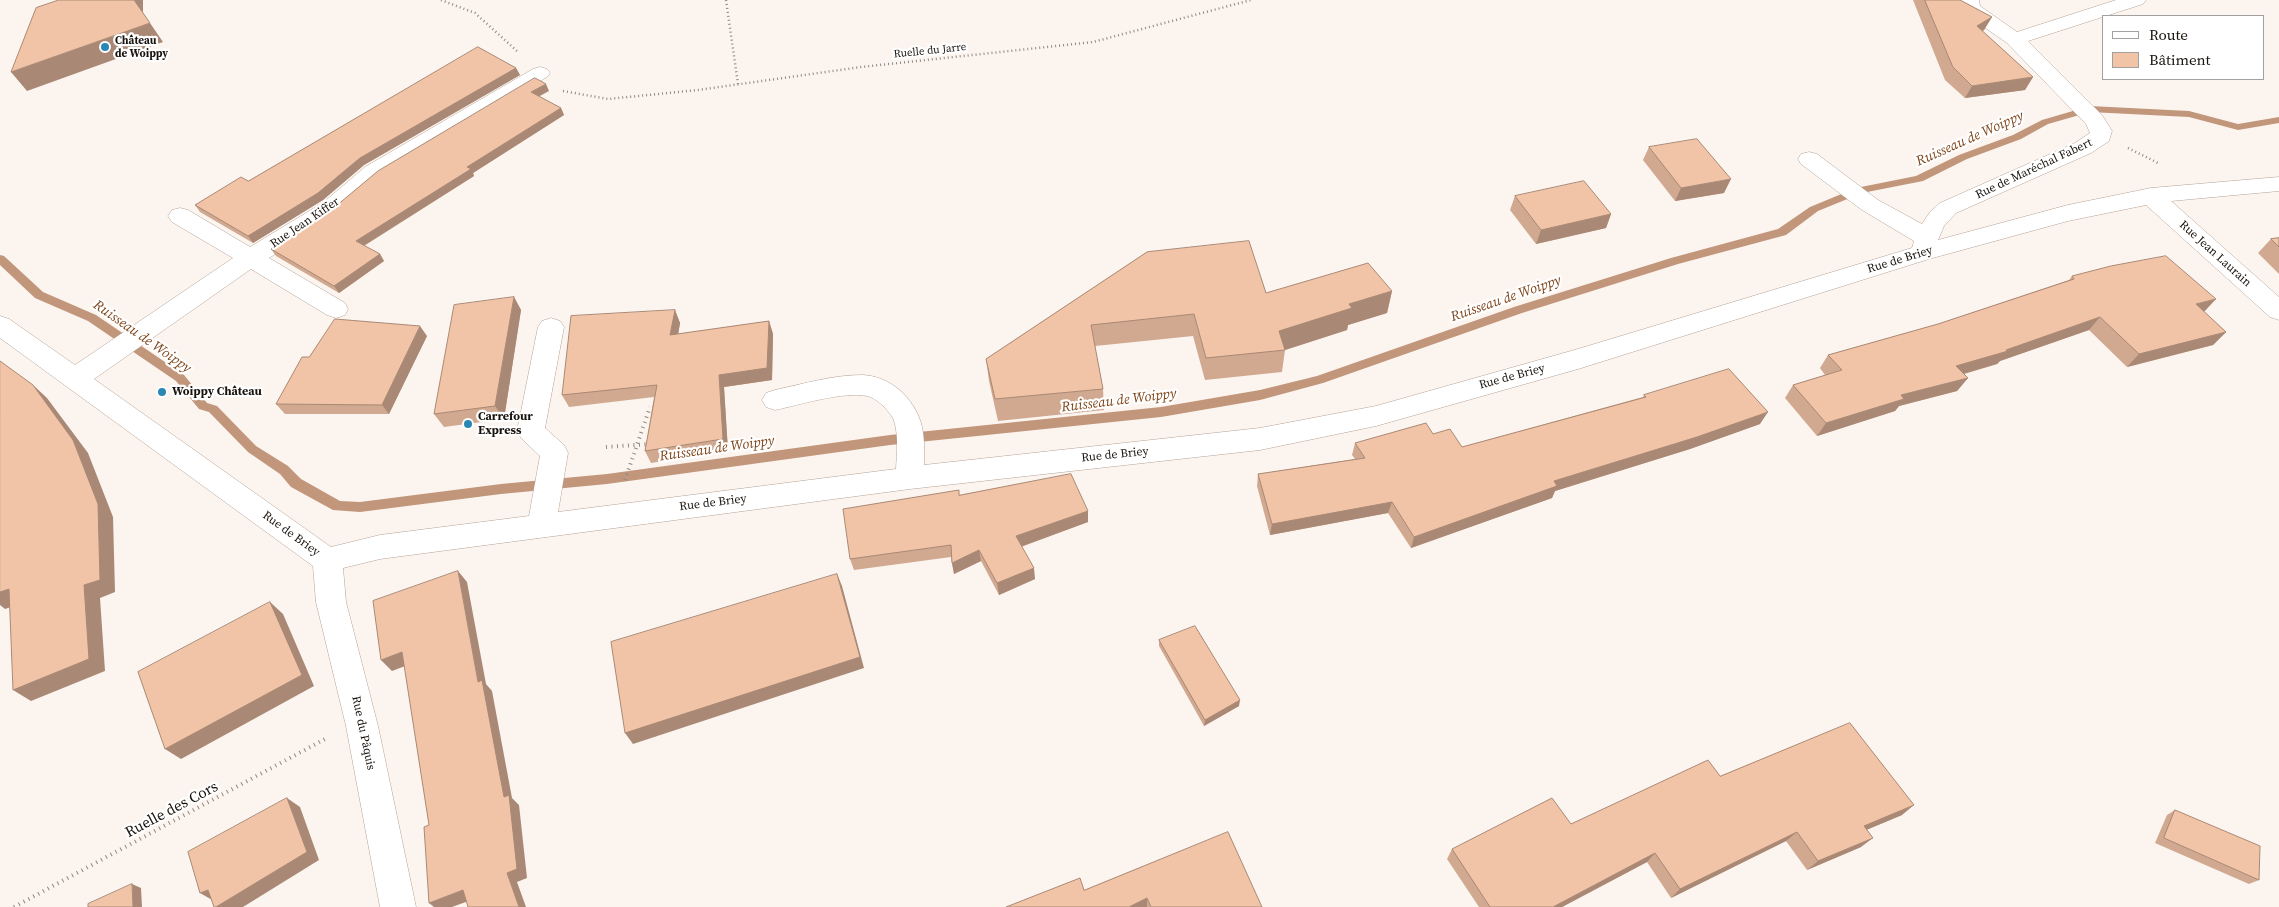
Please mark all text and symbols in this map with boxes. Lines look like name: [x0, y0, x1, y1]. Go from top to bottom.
legend: [2102, 15, 2264, 80]
text: Route: [2149, 24, 2188, 45]
place label: Château de Woippy: [115, 34, 168, 60]
marker: Château de Woippy: [99, 41, 111, 53]
street label: Ruelle du Jarre: [893, 41, 967, 61]
text: Bâtiment: [2149, 49, 2210, 70]
water label: Ruisseau de Woippy: [1914, 108, 2026, 170]
street label: Rue de Maréchal Fabert: [1973, 136, 2095, 202]
street label: Rue Jean Kiffer: [268, 195, 342, 251]
street label: Rue Jean Laurain: [2176, 218, 2254, 290]
street label: Rue de Briey: [1866, 243, 1934, 277]
water label: Ruisseau de Woippy: [1449, 272, 1563, 326]
water label: Ruisseau de Woippy: [90, 297, 194, 377]
street label: Rue de Briey: [1478, 361, 1546, 393]
place label: Woippy Château: [172, 385, 262, 399]
marker: Woippy Château: [156, 386, 168, 398]
water label: Ruisseau de Woippy: [1061, 386, 1177, 416]
place label: Carrefour Express: [478, 410, 533, 438]
marker: Carrefour Express: [462, 418, 474, 430]
water label: Ruisseau de Woippy: [659, 433, 775, 465]
street label: Rue de Briey: [1081, 444, 1149, 466]
street label: Rue de Briey: [679, 492, 747, 514]
street label: Rue de Briey: [259, 508, 323, 560]
street label: Rue du Pâquis: [348, 695, 378, 771]
street label: Ruelle des Cors: [123, 778, 221, 842]

